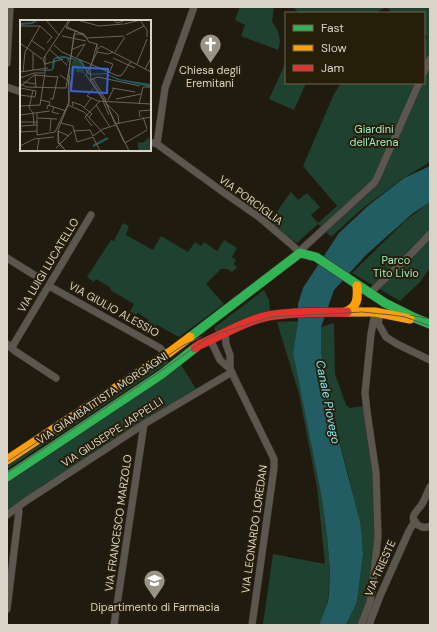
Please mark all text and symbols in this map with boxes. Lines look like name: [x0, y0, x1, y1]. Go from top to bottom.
legend: [285, 12, 425, 84]
inset map: [20, 20, 151, 151]
text: Fast: [321, 20, 344, 36]
church icon: Chiesa degli Eremitani: [197, 31, 223, 64]
text: Slow: [321, 40, 347, 56]
text: Jam: [321, 60, 344, 76]
place label: Chiesa degli Eremitani: [179, 63, 241, 90]
park label: Giardini dell'Arena: [350, 122, 398, 149]
street label: VIA PORCIGLIA: [216, 172, 286, 228]
street label: VIA LUIGI LUCATELLO: [14, 215, 82, 315]
park label: Parco Tito Livio: [373, 253, 419, 280]
street label: VIA GIULIO ALESSIO: [66, 278, 162, 340]
street label: VIA GIAMBATTISTA MORGAGNI: [34, 349, 170, 447]
water label: Canale Piovego: [312, 359, 344, 445]
street label: VIA GIUSEPPE JAPPELLI: [59, 394, 165, 470]
street label: VIA FRANCESCO MARZOLO: [101, 454, 135, 592]
street label: VIA LEONARDO LOREDAN: [238, 464, 270, 594]
street label: VIA TRIESTE: [361, 538, 399, 598]
school or university icon: Dipartimento di Farmacia: [142, 568, 168, 601]
place label: Dipartimento di Farmacia: [91, 600, 219, 614]

